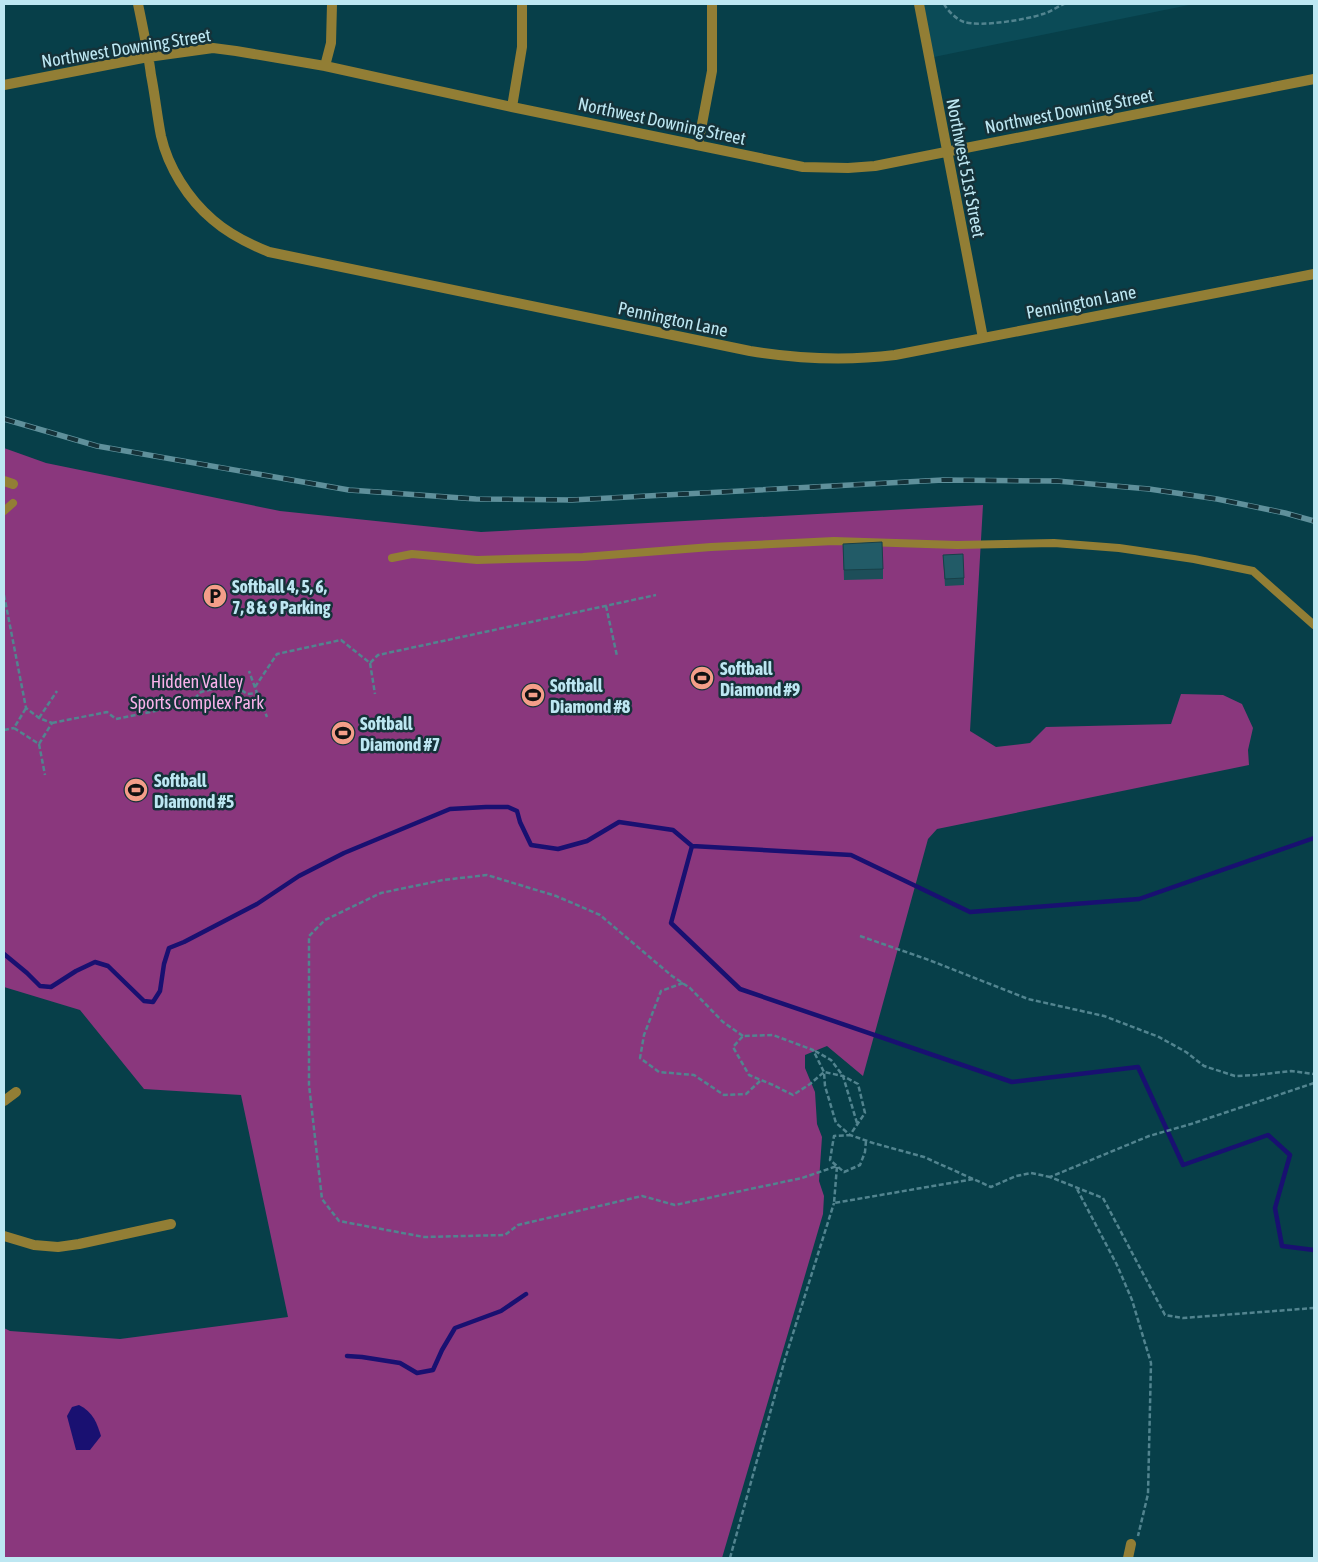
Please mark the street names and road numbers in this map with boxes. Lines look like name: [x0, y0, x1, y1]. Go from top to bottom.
street label: Northwest Downing Street: [40, 24, 212, 72]
street label: Northwest Downing Street: [983, 84, 1155, 138]
street label: Northwest Downing Street: [576, 93, 748, 149]
street label: Northwest 51st Street: [942, 97, 990, 239]
street label: Pennington Lane: [1024, 281, 1138, 323]
street label: Pennington Lane: [616, 297, 730, 341]

